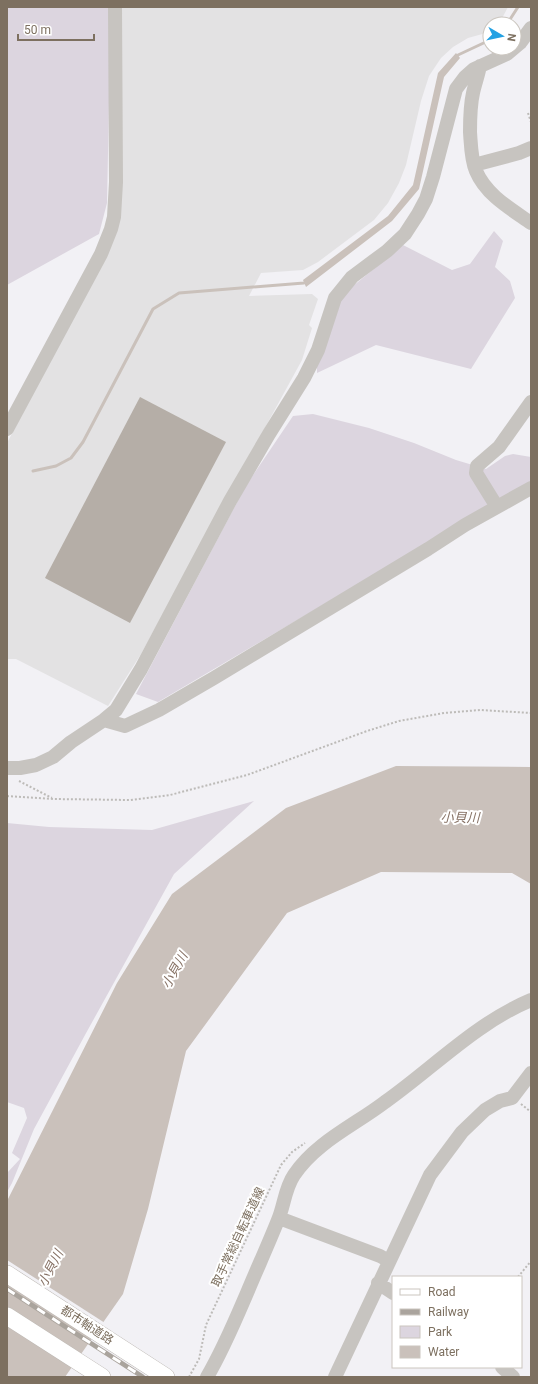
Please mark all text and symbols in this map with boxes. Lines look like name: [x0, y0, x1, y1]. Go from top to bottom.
scale bar: [18, 16, 94, 42]
north arrow: [482, 16, 522, 56]
text: 50 m: [24, 23, 51, 37]
text: N: [504, 33, 518, 43]
water label: 小貝川: [440, 810, 482, 825]
water label: 小貝川: [158, 948, 191, 991]
street label: 取手常総自転車道線: [209, 1185, 267, 1289]
water label: 小貝川: [35, 1246, 67, 1289]
legend: [392, 1276, 522, 1368]
text: Road: [428, 1285, 456, 1299]
street label: 都市軸道路: [58, 1303, 116, 1347]
text: Railway: [428, 1305, 469, 1319]
text: Park: [428, 1325, 453, 1339]
text: Water: [428, 1345, 459, 1359]

